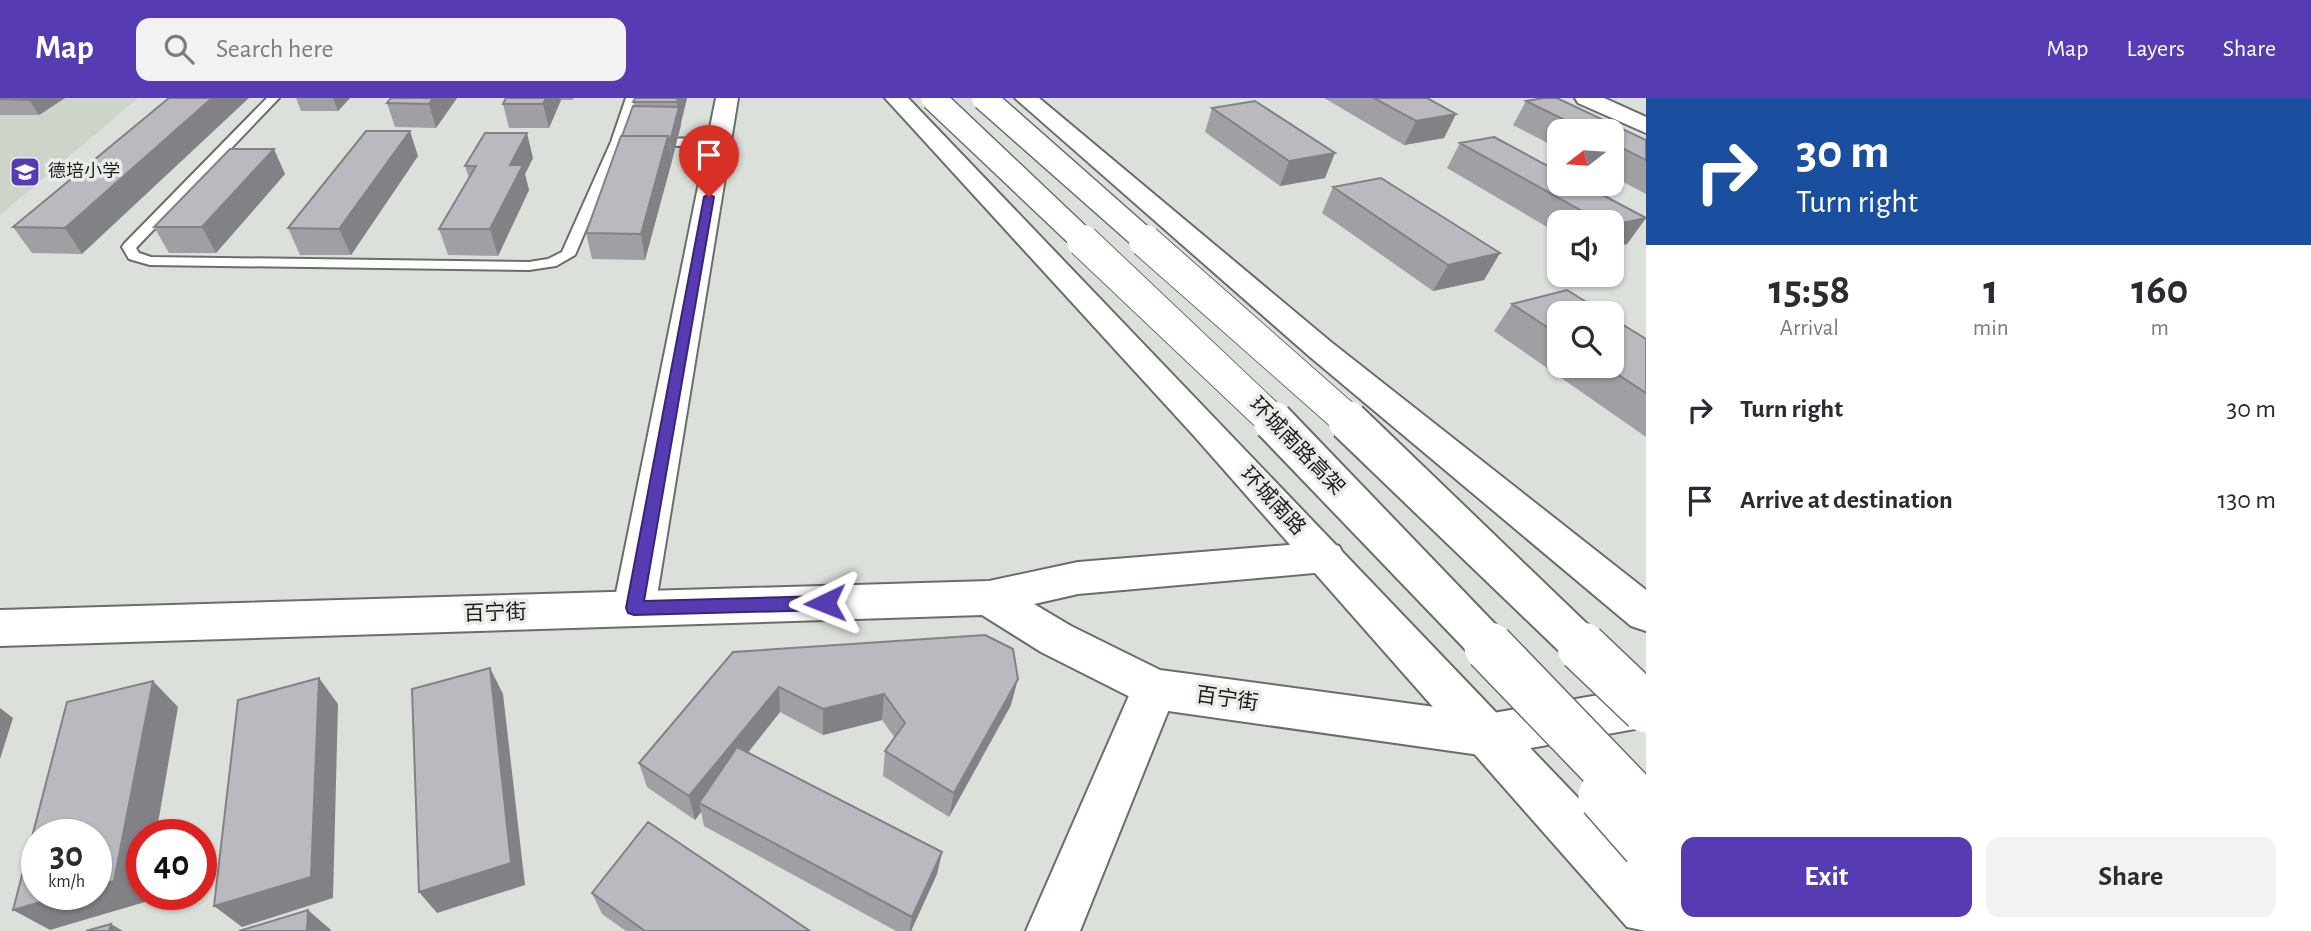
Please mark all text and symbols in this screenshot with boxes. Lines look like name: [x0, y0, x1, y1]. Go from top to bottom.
search box: [136, 18, 626, 81]
icon: search: [160, 30, 198, 68]
text: Map: [35, 32, 94, 65]
text: Search here: [216, 36, 334, 62]
text: Map: [2046, 37, 2088, 61]
text: Layers: [2126, 37, 2185, 61]
text: Share: [2223, 37, 2276, 61]
north arrow: [1547, 119, 1624, 196]
map controls: [1547, 119, 1624, 378]
pin: [679, 125, 739, 197]
icon: right: [1681, 126, 1772, 217]
text: 30 m: [1796, 128, 1890, 177]
icon: arrive: [690, 136, 728, 174]
school or university icon: 德培小学: [8, 155, 42, 189]
place label: 德培小学: [48, 161, 120, 181]
text: Turn right: [1796, 186, 1918, 218]
button: sound: [1547, 210, 1624, 287]
text: 15:58: [1769, 269, 1850, 311]
text: 1: [1983, 269, 1998, 311]
text: 160: [2131, 269, 2188, 311]
button: search: [1547, 301, 1624, 378]
text: Arrival: [1780, 317, 1839, 340]
text: min: [1973, 317, 2009, 340]
text: m: [2151, 317, 2169, 340]
icon: right: [1681, 391, 1719, 429]
street label: 环城南路高架: [1244, 392, 1350, 500]
text: Turn right: [1740, 396, 1843, 422]
text: 30 m: [2226, 396, 2276, 422]
street label: 环城南路: [1235, 462, 1311, 540]
icon: arrive: [1681, 482, 1719, 520]
text: Arrive at destination: [1740, 487, 1953, 513]
text: 130 m: [2218, 487, 2276, 513]
position arrow: [788, 566, 862, 640]
street label: 百宁街: [463, 600, 527, 625]
street label: 百宁街: [1194, 683, 1260, 714]
speed limit sign: 40: [126, 819, 217, 910]
button: Exit: [1681, 837, 1972, 917]
button: Share: [1986, 837, 2276, 917]
text: 30: [50, 838, 83, 873]
text: km/h: [48, 873, 85, 891]

